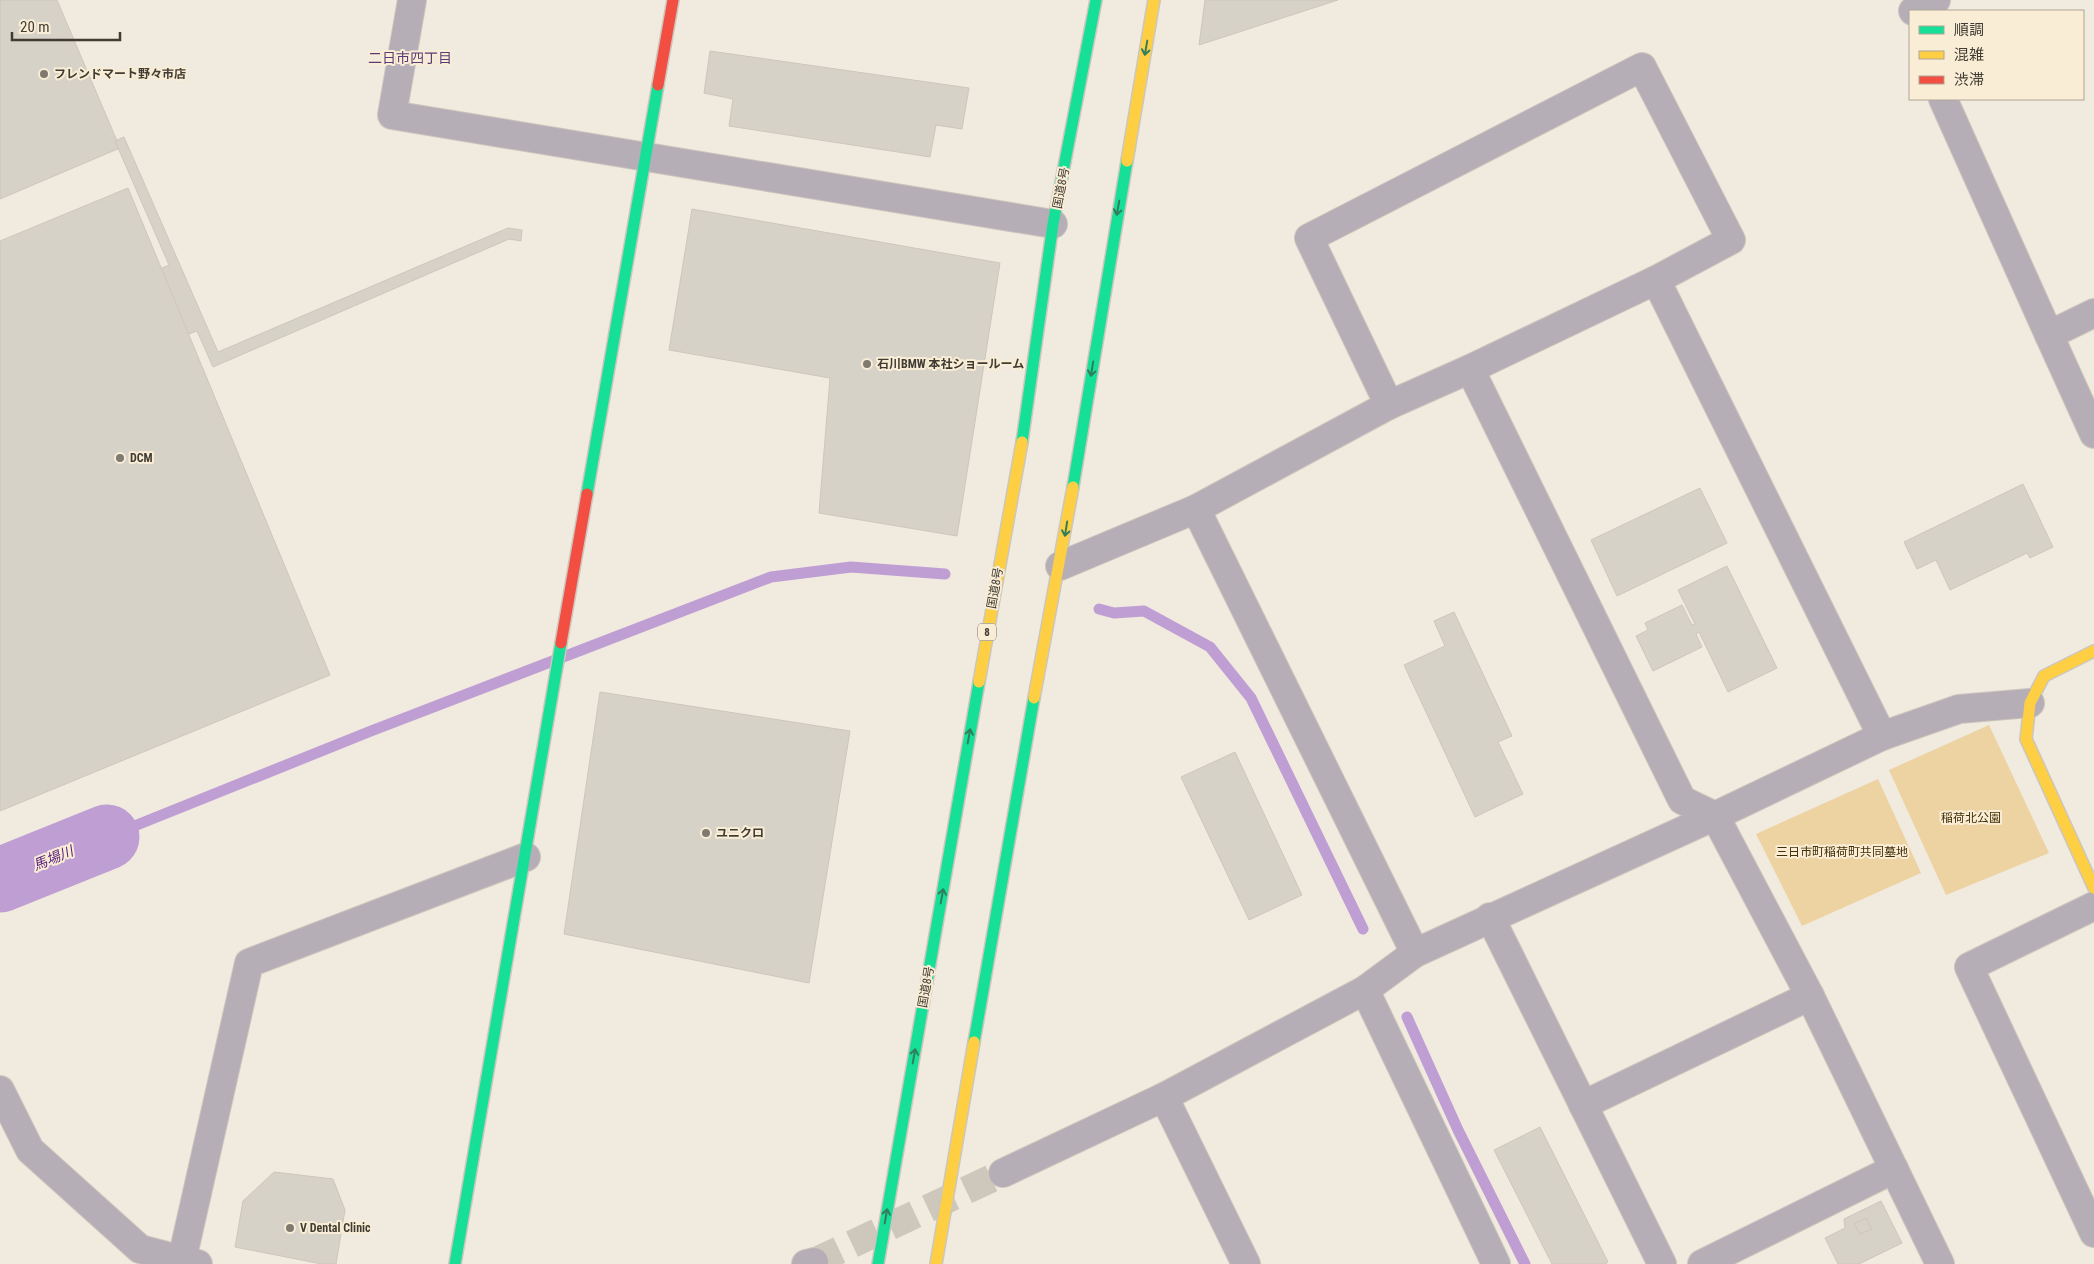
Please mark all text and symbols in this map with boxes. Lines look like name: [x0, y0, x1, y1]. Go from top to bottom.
scale bar: [12, 10, 120, 42]
legend: [1909, 10, 2084, 100]
text: 20 m: [20, 18, 50, 36]
text: 順調: [1954, 21, 1984, 39]
one-way arrow: [1140, 40, 1150, 56]
text: 混雑: [1954, 46, 1984, 64]
district label: 二日市四丁目: [368, 50, 452, 66]
place label: フレンドマート野々市店: [54, 67, 186, 81]
marker: フレンドマート野々市店: [38, 68, 50, 80]
text: 渋滞: [1954, 71, 1984, 89]
street label: 国道8号: [1050, 166, 1072, 210]
one-way arrow: [1113, 200, 1123, 216]
place label: 石川BMW 本社ショールーム: [877, 357, 1024, 371]
marker: 石川BMW 本社ショールーム: [861, 358, 873, 370]
one-way arrow: [1086, 360, 1096, 376]
place label: DCM: [130, 451, 153, 465]
marker: DCM: [114, 452, 126, 464]
one-way arrow: [1061, 521, 1071, 537]
street label: 国道8号: [984, 566, 1006, 610]
road number: 8: [978, 624, 996, 640]
one-way arrow: [964, 728, 974, 744]
park label: 稲荷北公園: [1941, 811, 2001, 825]
place label: ユニクロ: [716, 826, 764, 840]
marker: ユニクロ: [700, 827, 712, 839]
water label: 馬場川: [31, 842, 77, 873]
park label: 三日市町稲荷町共同墓地: [1776, 845, 1908, 859]
one-way arrow: [937, 888, 947, 904]
street label: 国道8号: [915, 965, 937, 1009]
one-way arrow: [910, 1048, 920, 1064]
one-way arrow: [882, 1208, 892, 1224]
place label: V Dental Clinic: [300, 1221, 371, 1235]
marker: V Dental Clinic: [284, 1222, 296, 1234]

